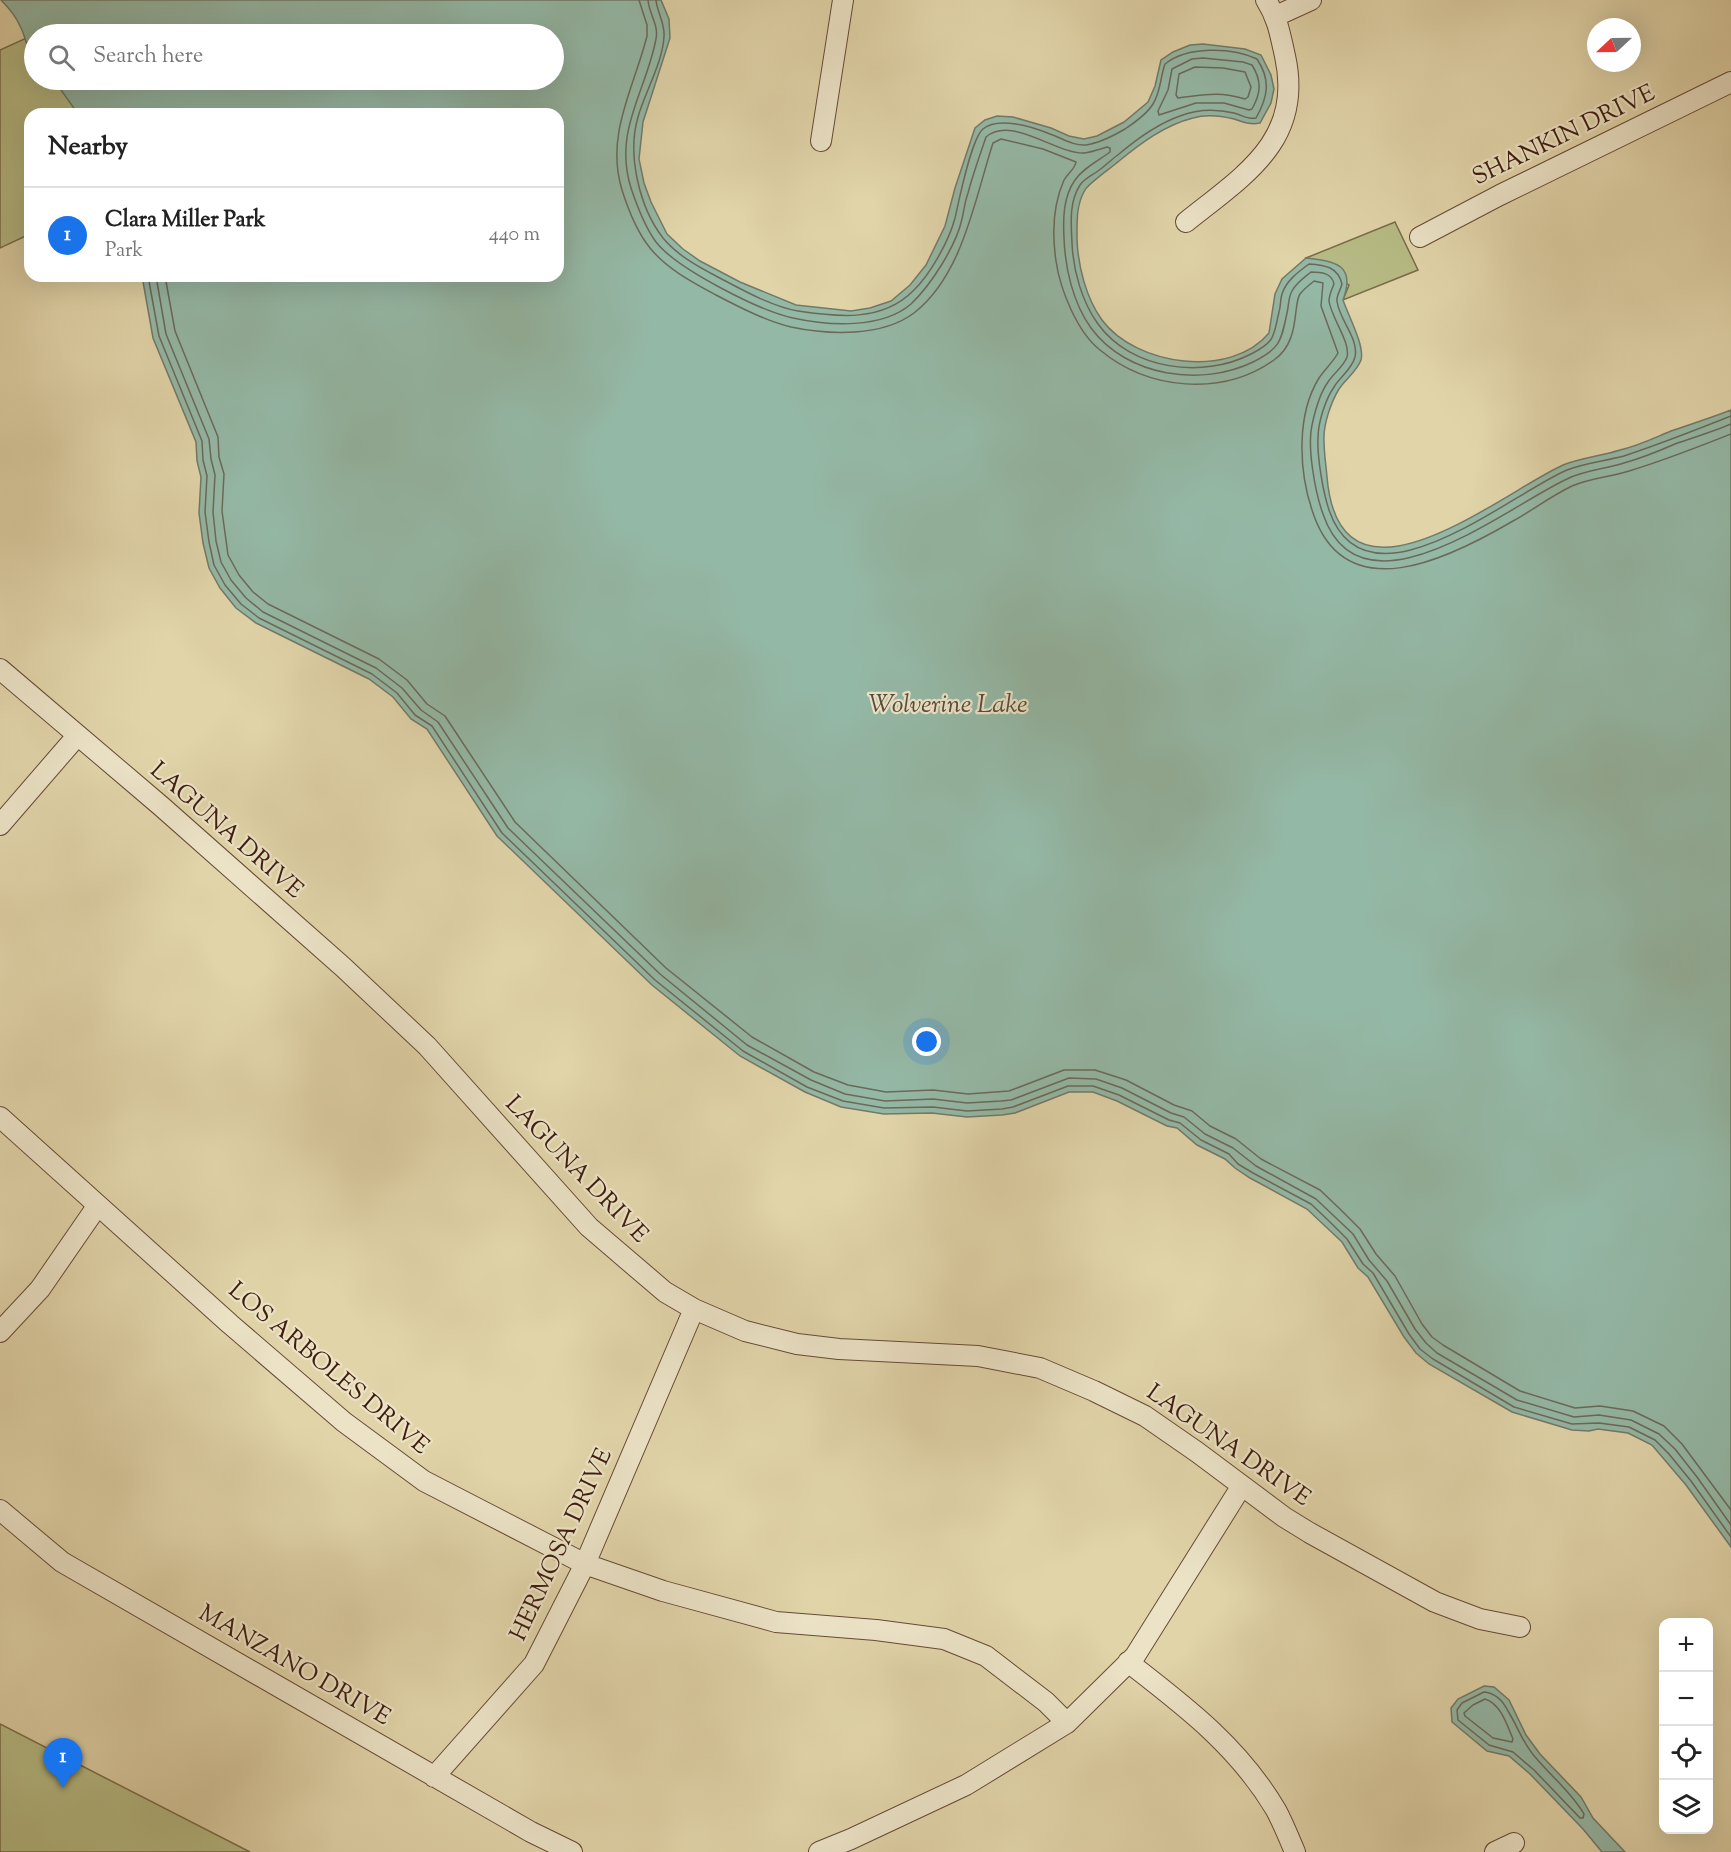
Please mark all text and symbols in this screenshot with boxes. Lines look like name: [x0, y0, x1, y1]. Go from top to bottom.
north arrow: [1587, 18, 1641, 72]
search box: [24, 24, 564, 90]
icon: search: [45, 41, 78, 74]
text: Search here: [93, 41, 203, 73]
street label: SHANKIN DRIVE: [1467, 77, 1662, 195]
text: Nearby: [48, 129, 128, 166]
text: Clara Miller Park: [105, 205, 266, 237]
text: 1: [64, 221, 71, 250]
text: 440 m: [489, 221, 540, 250]
text: Park: [105, 237, 143, 266]
water label: Wolverine Lake: [869, 687, 1027, 724]
street label: LAGUNA DRIVE: [142, 755, 310, 908]
your location: [912, 1027, 941, 1056]
street label: LAGUNA DRIVE: [497, 1089, 656, 1252]
street label: LOS ARBOLES DRIVE: [220, 1275, 436, 1464]
street label: LAGUNA DRIVE: [1139, 1377, 1317, 1516]
street label: HERMOSA DRIVE: [502, 1443, 622, 1647]
street label: MANZANO DRIVE: [192, 1597, 397, 1735]
map controls: [1659, 1618, 1713, 1834]
button: +: [1659, 1618, 1713, 1672]
button: −: [1659, 1672, 1713, 1726]
button: locate: [1659, 1726, 1713, 1780]
pin: 1: [44, 1738, 82, 1788]
button: layers: [1659, 1780, 1713, 1834]

